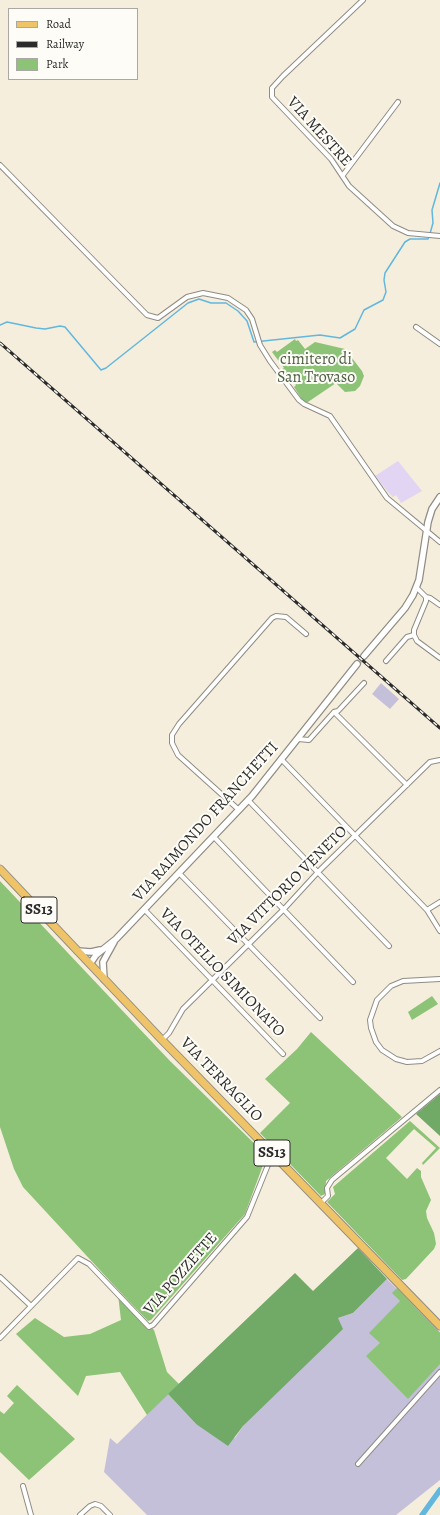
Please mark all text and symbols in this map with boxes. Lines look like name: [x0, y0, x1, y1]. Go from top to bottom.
legend: [8, 8, 138, 80]
text: Road: [46, 16, 71, 32]
text: Railway: [46, 36, 84, 52]
text: Park: [46, 56, 69, 72]
street label: VIA MESTRE: [283, 93, 355, 171]
park label: cimitero di San Trovaso: [277, 350, 355, 388]
street label: VIA RAIMONDO FRANCHETTI: [129, 738, 283, 906]
street label: VIA VITTORIO VENETO: [224, 822, 352, 950]
road number: SS13: [21, 897, 57, 923]
street label: VIA OTELLO SIMIONATO: [155, 905, 289, 1041]
street label: VIA TERRAGLIO: [176, 1034, 266, 1126]
road number: SS13: [254, 1140, 290, 1166]
street label: VIA POZZETTE: [140, 1229, 222, 1319]

